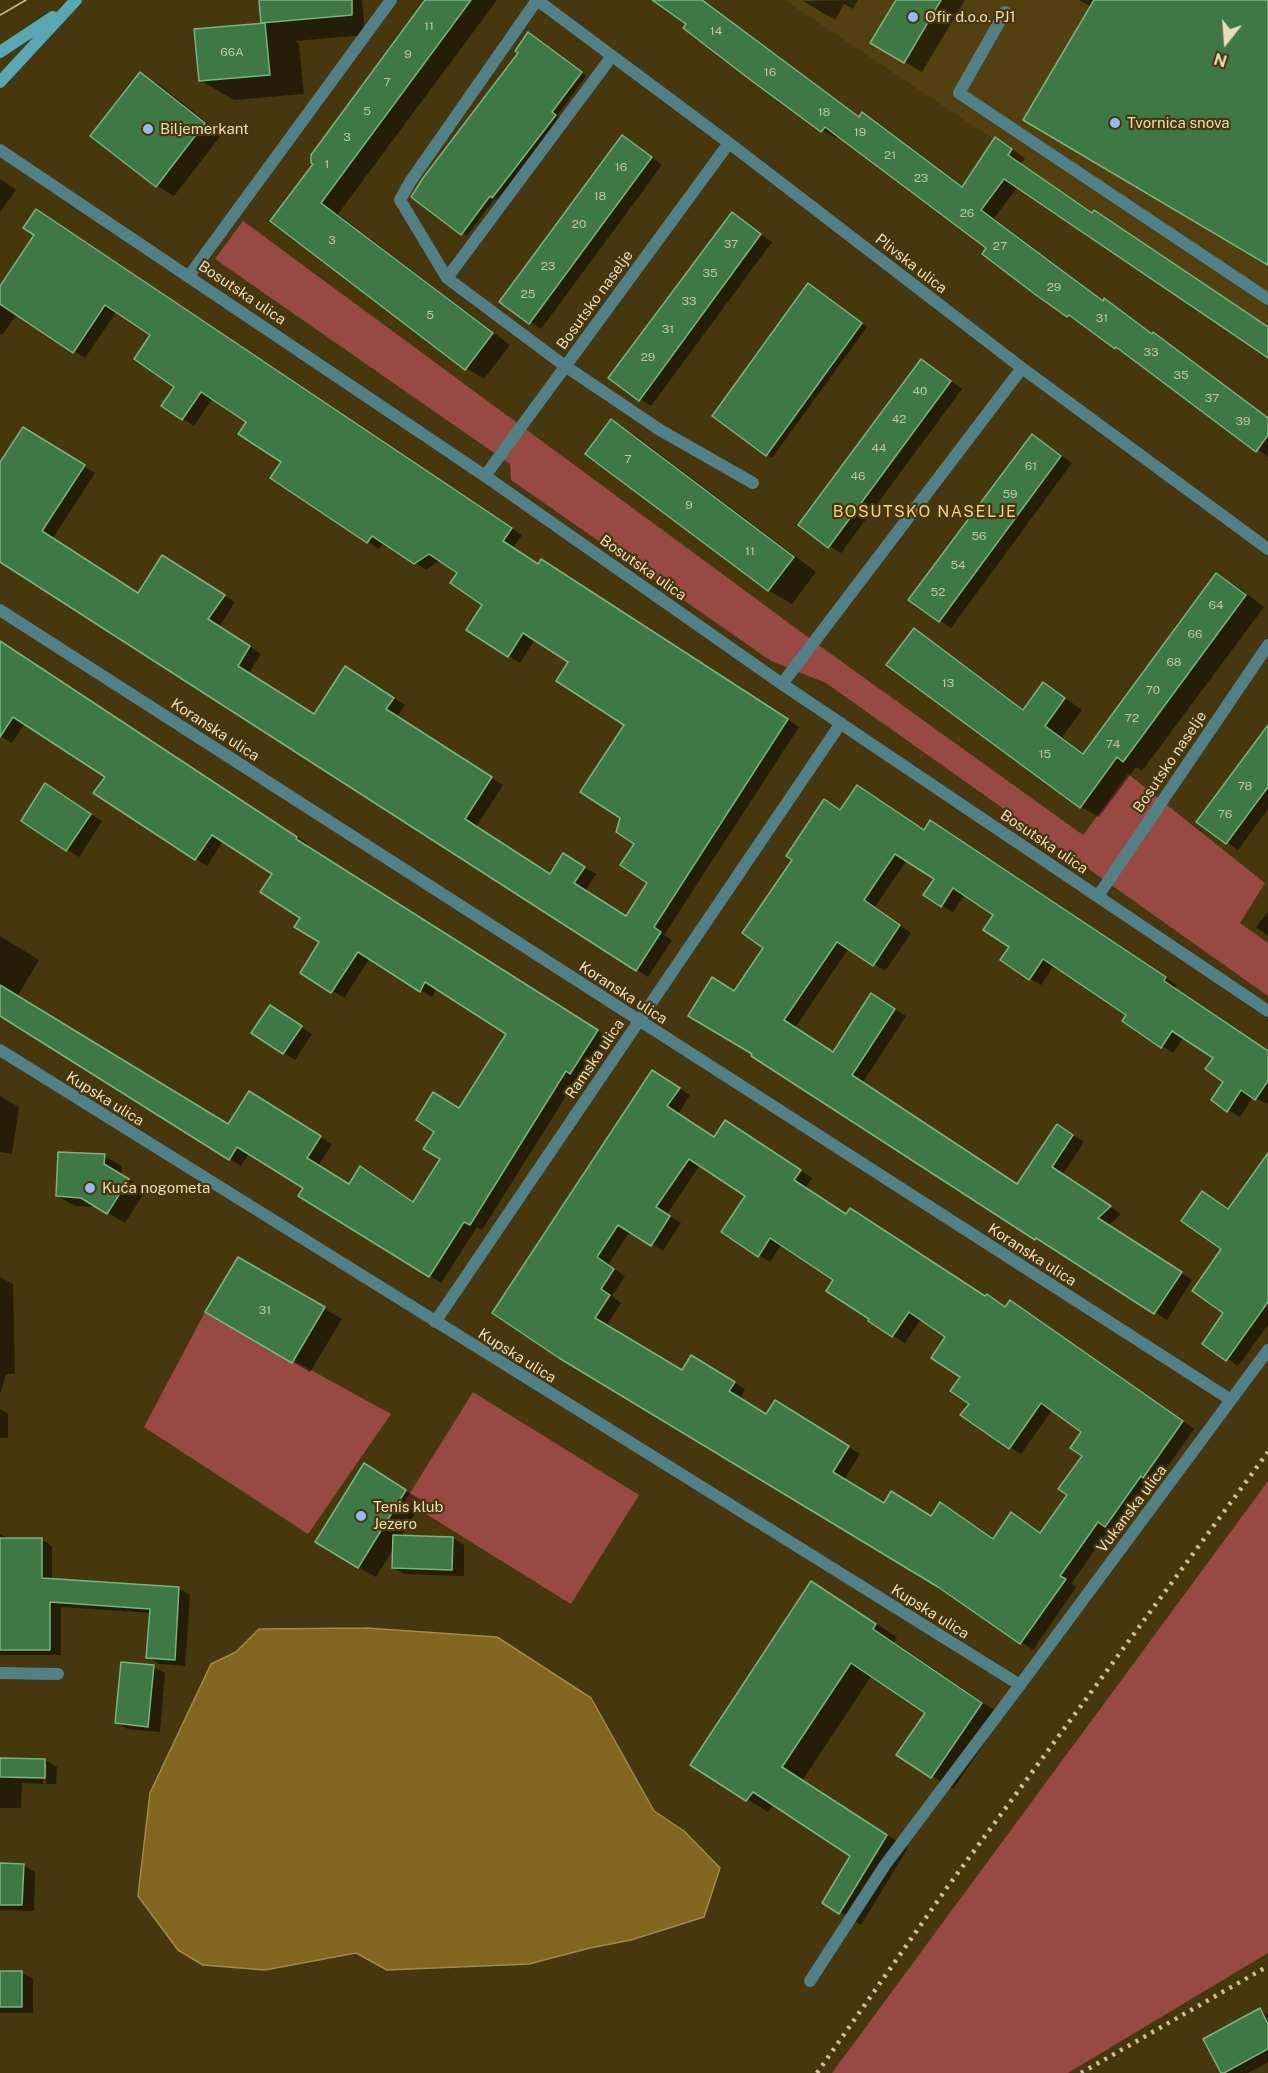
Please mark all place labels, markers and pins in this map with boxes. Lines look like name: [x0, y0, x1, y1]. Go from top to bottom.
place label: Ofir d.o.o. PJ1: [925, 8, 1016, 26]
marker: Ofir d.o.o. PJ1: [906, 10, 920, 24]
place label: Tvornica snova: [1127, 114, 1230, 132]
marker: Tvornica snova: [1108, 116, 1122, 130]
place label: Biljemerkant: [160, 120, 249, 138]
marker: Biljemerkant: [141, 122, 155, 136]
place label: Kuća nogometa: [102, 1179, 210, 1197]
marker: Kuća nogometa: [83, 1181, 97, 1195]
place label: Tenis klub Jezero: [373, 1498, 443, 1533]
marker: Tenis klub Jezero: [354, 1509, 368, 1523]

